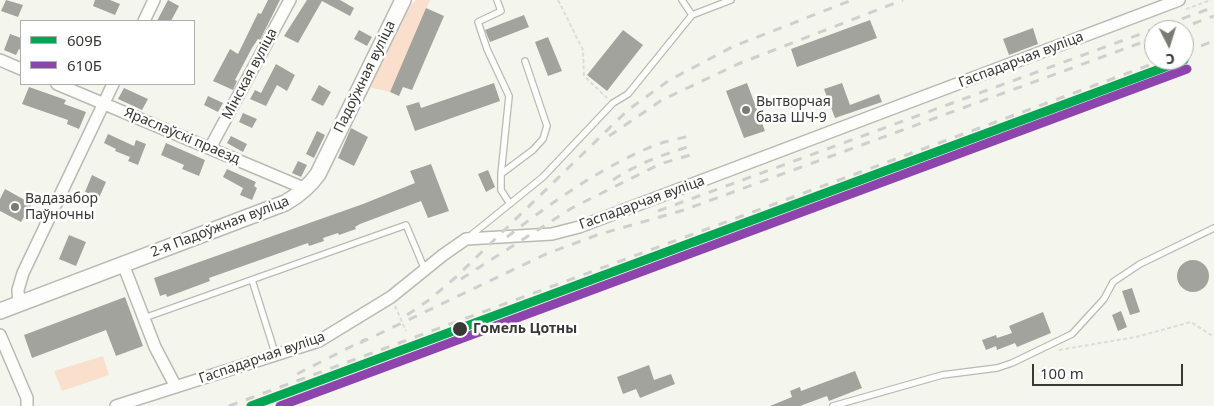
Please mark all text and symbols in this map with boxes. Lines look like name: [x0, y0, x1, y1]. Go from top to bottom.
street label: Падоўжная вуліца: [331, 18, 399, 136]
legend: [20, 20, 195, 85]
north arrow: [1144, 20, 1194, 70]
street label: Мінская вуліца: [219, 26, 281, 122]
street label: Гаспадарчая вуліца: [956, 28, 1086, 92]
text: 609Б: [67, 30, 102, 50]
text: С: [1165, 50, 1176, 69]
text: 610Б: [67, 55, 102, 75]
place label: Вытворчая база ШЧ-9: [756, 94, 831, 126]
street label: Яраслаўскі праезд: [122, 104, 242, 168]
marker: Вытворчая база ШЧ-9: [740, 104, 752, 116]
street label: Гаспадарчая вуліца: [577, 172, 707, 234]
place label: Вадазабор Паўночны: [25, 191, 98, 223]
street label: 2-я Падоўжная вуліца: [148, 193, 292, 261]
marker: Вадазабор Паўночны: [9, 201, 21, 213]
marker: Гомель Цотны: [451, 320, 469, 338]
place label: Гомель Цотны: [473, 321, 577, 337]
street label: Гаспадарчая вуліца: [197, 329, 327, 387]
scale bar: [1034, 354, 1185, 386]
text: 100 m: [1040, 363, 1084, 383]

